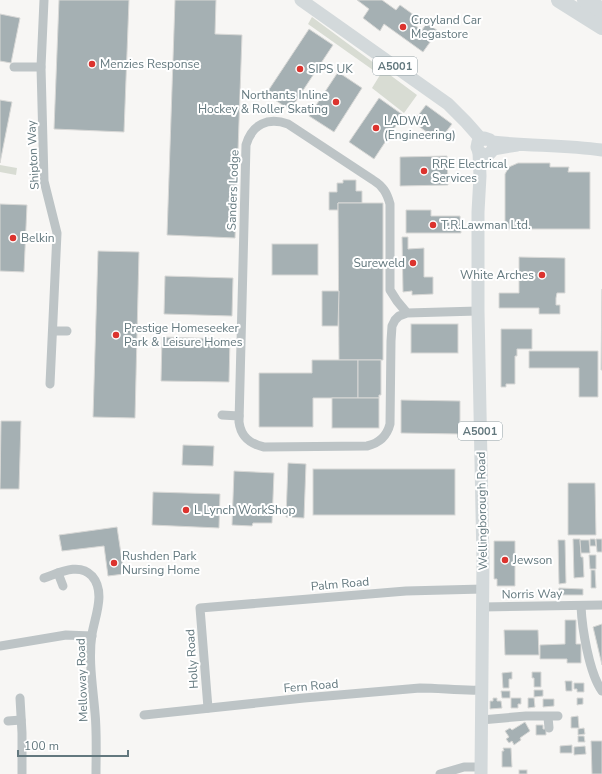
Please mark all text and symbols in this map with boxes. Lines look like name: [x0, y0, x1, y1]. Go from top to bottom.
place label: Croyland Car Megastore: [411, 12, 482, 42]
marker: Croyland Car Megastore: [398, 22, 408, 32]
place label: Menzies Response: [100, 56, 200, 72]
road number: A5001: [373, 57, 417, 75]
marker: Menzies Response: [87, 59, 97, 69]
place label: SIPS UK: [308, 61, 353, 77]
marker: SIPS UK: [295, 64, 305, 74]
place label: Northants Inline Hockey & Roller Skating: [198, 87, 328, 117]
marker: Northants Inline Hockey & Roller Skating: [331, 97, 341, 107]
place label: LADWA (Engineering): [384, 113, 456, 143]
street label: Shipton Way: [23, 119, 43, 190]
marker: LADWA (Engineering): [371, 123, 381, 133]
street label: Sanders Lodge: [224, 149, 242, 231]
place label: RRE Electrical Services: [432, 156, 508, 186]
marker: RRE Electrical Services: [419, 166, 429, 176]
place label: T.R.Lawman Ltd.: [441, 217, 531, 233]
marker: T.R.Lawman Ltd.: [428, 220, 438, 230]
place label: Belkin: [21, 230, 55, 246]
marker: Belkin: [8, 233, 18, 243]
place label: Sureweld: [353, 255, 405, 271]
marker: Sureweld: [408, 258, 418, 268]
place label: White Arches: [460, 267, 534, 283]
marker: White Arches: [537, 270, 547, 280]
place label: Prestige Homeseeker Park & Leisure Homes: [124, 320, 243, 350]
marker: Prestige Homeseeker Park & Leisure Homes: [111, 330, 121, 340]
road number: A5001: [458, 422, 502, 440]
street label: Wellingborough Road: [473, 451, 491, 571]
place label: L Lynch WorkShop: [194, 502, 295, 518]
marker: L Lynch WorkShop: [181, 505, 191, 515]
place label: Rushden Park Nursing Home: [122, 548, 200, 578]
place label: Jewson: [512, 552, 552, 568]
marker: Jewson: [500, 555, 510, 565]
marker: Rushden Park Nursing Home: [109, 558, 119, 568]
street label: Palm Road: [310, 573, 370, 595]
street label: Norris Way: [501, 585, 563, 603]
street label: Holly Road: [182, 629, 202, 689]
street label: Melloway Road: [73, 638, 91, 722]
street label: Fern Road: [283, 676, 339, 696]
scale bar: [18, 732, 128, 758]
text: 100 m: [24, 738, 59, 754]

